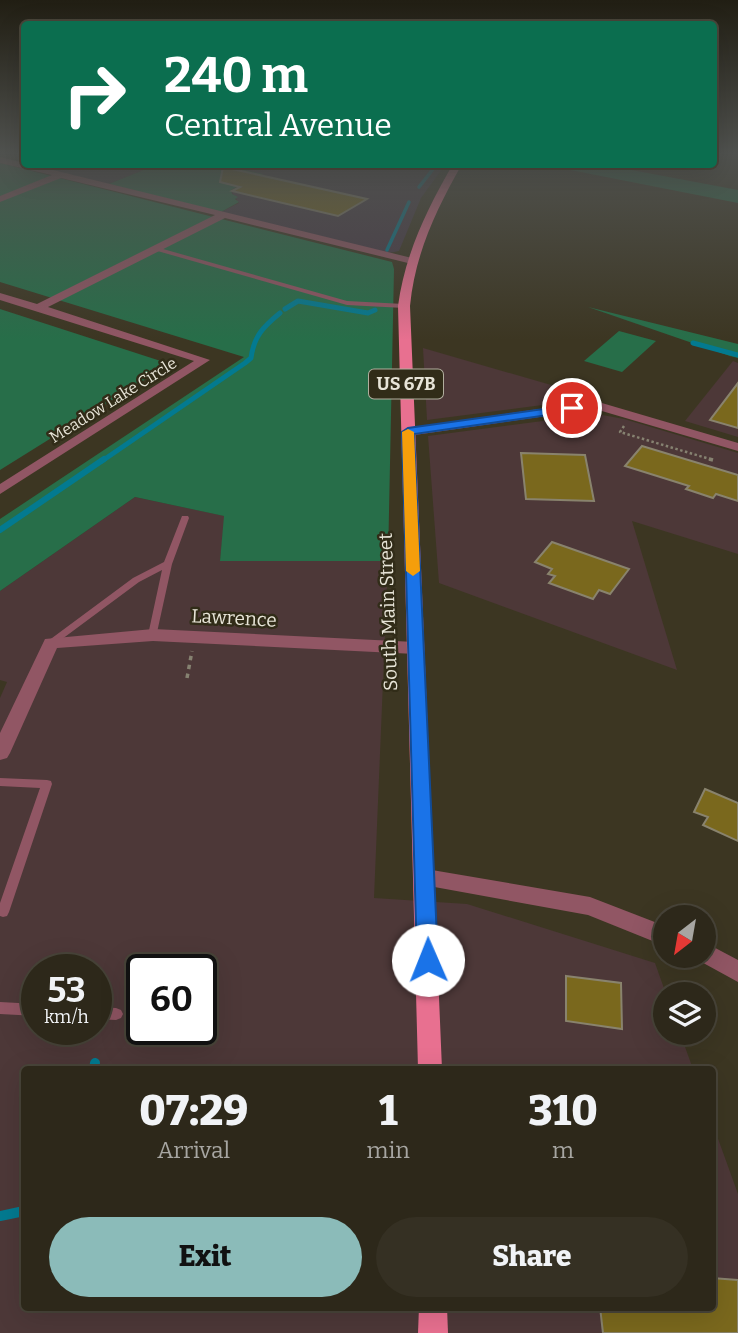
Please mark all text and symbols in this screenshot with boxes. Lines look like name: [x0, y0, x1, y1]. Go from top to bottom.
text: 240 m: [164, 46, 308, 105]
icon: right: [49, 49, 140, 140]
text: Central Avenue: [164, 106, 392, 144]
street label: Meadow Lake Circle: [46, 353, 180, 447]
road number: US 67B: [369, 370, 443, 398]
pin: [542, 378, 602, 438]
icon: arrive: [553, 389, 591, 427]
street label: South Main Street: [374, 532, 402, 692]
street label: Lawrence: [191, 604, 277, 632]
north arrow: [653, 905, 716, 968]
map controls: [653, 905, 716, 1045]
position arrow: [391, 923, 465, 997]
speed limit sign: 60: [126, 954, 217, 1045]
text: 53: [47, 969, 86, 1011]
button: layers: [653, 982, 716, 1045]
text: km/h: [44, 1006, 89, 1028]
text: 07:29: [139, 1086, 248, 1136]
text: 1: [379, 1086, 398, 1136]
text: 310: [528, 1086, 598, 1136]
text: Arrival: [157, 1136, 230, 1164]
text: min: [367, 1136, 410, 1164]
text: m: [552, 1136, 574, 1164]
button: Exit: [49, 1217, 362, 1297]
button: Share: [376, 1217, 688, 1297]

